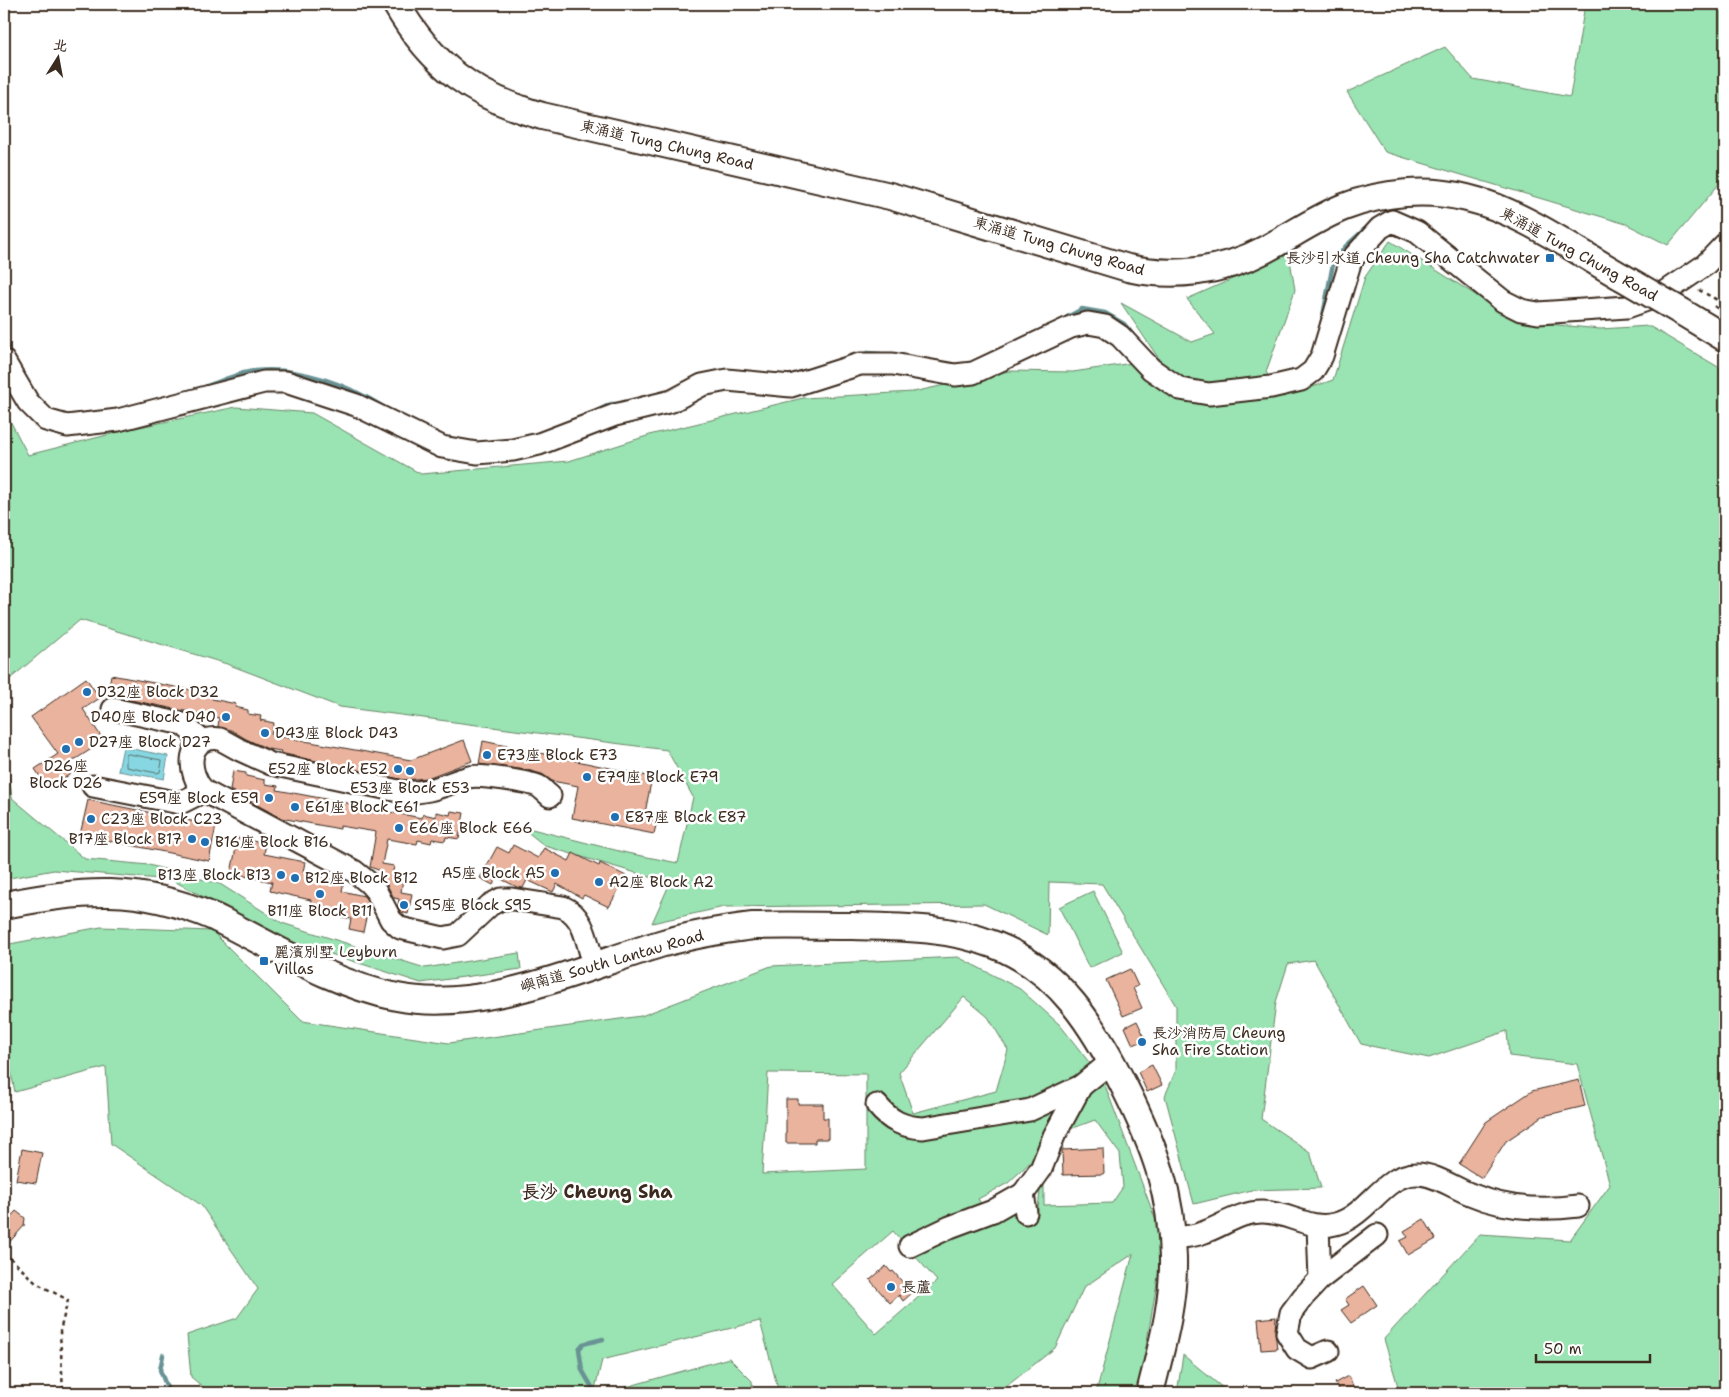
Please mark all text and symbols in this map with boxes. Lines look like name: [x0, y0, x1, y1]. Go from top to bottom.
north arrow: [32, 32, 82, 82]
text: 北: [52, 35, 69, 55]
street label: 東涌道 Tung Chung Road: [578, 115, 756, 175]
street label: 東涌道 Tung Chung Road: [1497, 202, 1662, 306]
street label: 東涌道 Tung Chung Road: [971, 212, 1147, 280]
place label: 長沙引水道 Cheung Sha Catchwater: [1286, 248, 1540, 268]
marker: 長沙引水道 Cheung Sha Catchwater: [1544, 252, 1556, 264]
place label: D32座 Block D32: [97, 682, 219, 702]
marker: D32座 Block D32: [81, 686, 93, 698]
place label: D40座 Block D40: [91, 707, 216, 727]
marker: D40座 Block D40: [220, 711, 232, 723]
place label: D43座 Block D43: [275, 723, 398, 743]
marker: D43座 Block D43: [259, 727, 271, 739]
place label: D27座 Block D27: [89, 732, 211, 752]
marker: D27座 Block D27: [73, 736, 85, 748]
marker: D26座 Block D26: [60, 743, 72, 755]
place label: E73座 Block E73: [497, 745, 618, 765]
marker: E73座 Block E73: [481, 749, 493, 761]
place label: D26座 Block D26: [29, 756, 103, 793]
place label: E52座 Block E52: [268, 759, 388, 779]
marker: E52座 Block E52: [392, 763, 404, 775]
marker: E53座 Block E53: [404, 765, 416, 777]
place label: E79座 Block E79: [597, 767, 719, 787]
marker: E79座 Block E79: [581, 771, 593, 783]
place label: E53座 Block E53: [350, 778, 470, 798]
place label: E59座 Block E59: [139, 788, 259, 808]
marker: E59座 Block E59: [263, 792, 275, 804]
place label: E61座 Block E61: [305, 797, 419, 817]
marker: E61座 Block E61: [289, 801, 301, 813]
place label: E87座 Block E87: [625, 807, 747, 827]
place label: C23座 Block C23: [101, 809, 222, 829]
marker: E87座 Block E87: [609, 811, 621, 823]
marker: C23座 Block C23: [85, 813, 97, 825]
place label: E66座 Block E66: [409, 818, 533, 838]
marker: E66座 Block E66: [393, 822, 405, 834]
place label: B17座 Block B17: [69, 829, 182, 849]
place label: B16座 Block B16: [215, 832, 329, 852]
marker: B17座 Block B17: [186, 833, 198, 845]
marker: B16座 Block B16: [199, 836, 211, 848]
place label: A5座 Block A5: [442, 863, 545, 883]
place label: B13座 Block B13: [158, 865, 271, 885]
marker: A5座 Block A5: [549, 867, 561, 879]
place label: B12座 Block B12: [305, 868, 418, 888]
marker: B13座 Block B13: [275, 869, 287, 881]
marker: B12座 Block B12: [289, 872, 301, 884]
place label: A2座 Block A2: [609, 872, 714, 892]
marker: A2座 Block A2: [593, 876, 605, 888]
marker: B11座 Block B11: [314, 888, 326, 900]
place label: S95座 Block S95: [414, 895, 531, 915]
marker: S95座 Block S95: [398, 899, 410, 911]
place label: B11座 Block B11: [267, 901, 373, 921]
street label: 嶼南道 South Lantau Road: [518, 925, 706, 997]
place label: 麗濱別墅 Leyburn Villas: [274, 942, 397, 979]
marker: 麗濱別墅 Leyburn Villas: [258, 955, 270, 967]
place label: 長沙消防局 Cheung Sha Fire Station: [1152, 1023, 1285, 1060]
marker: 長沙消防局 Cheung Sha Fire Station: [1136, 1036, 1148, 1048]
district label: 長沙 Cheung Sha: [521, 1180, 673, 1204]
place label: 長蘆: [901, 1277, 931, 1297]
marker: 長蘆: [885, 1281, 897, 1293]
scale bar: [1536, 1332, 1650, 1364]
text: 50 m: [1544, 1339, 1582, 1359]

